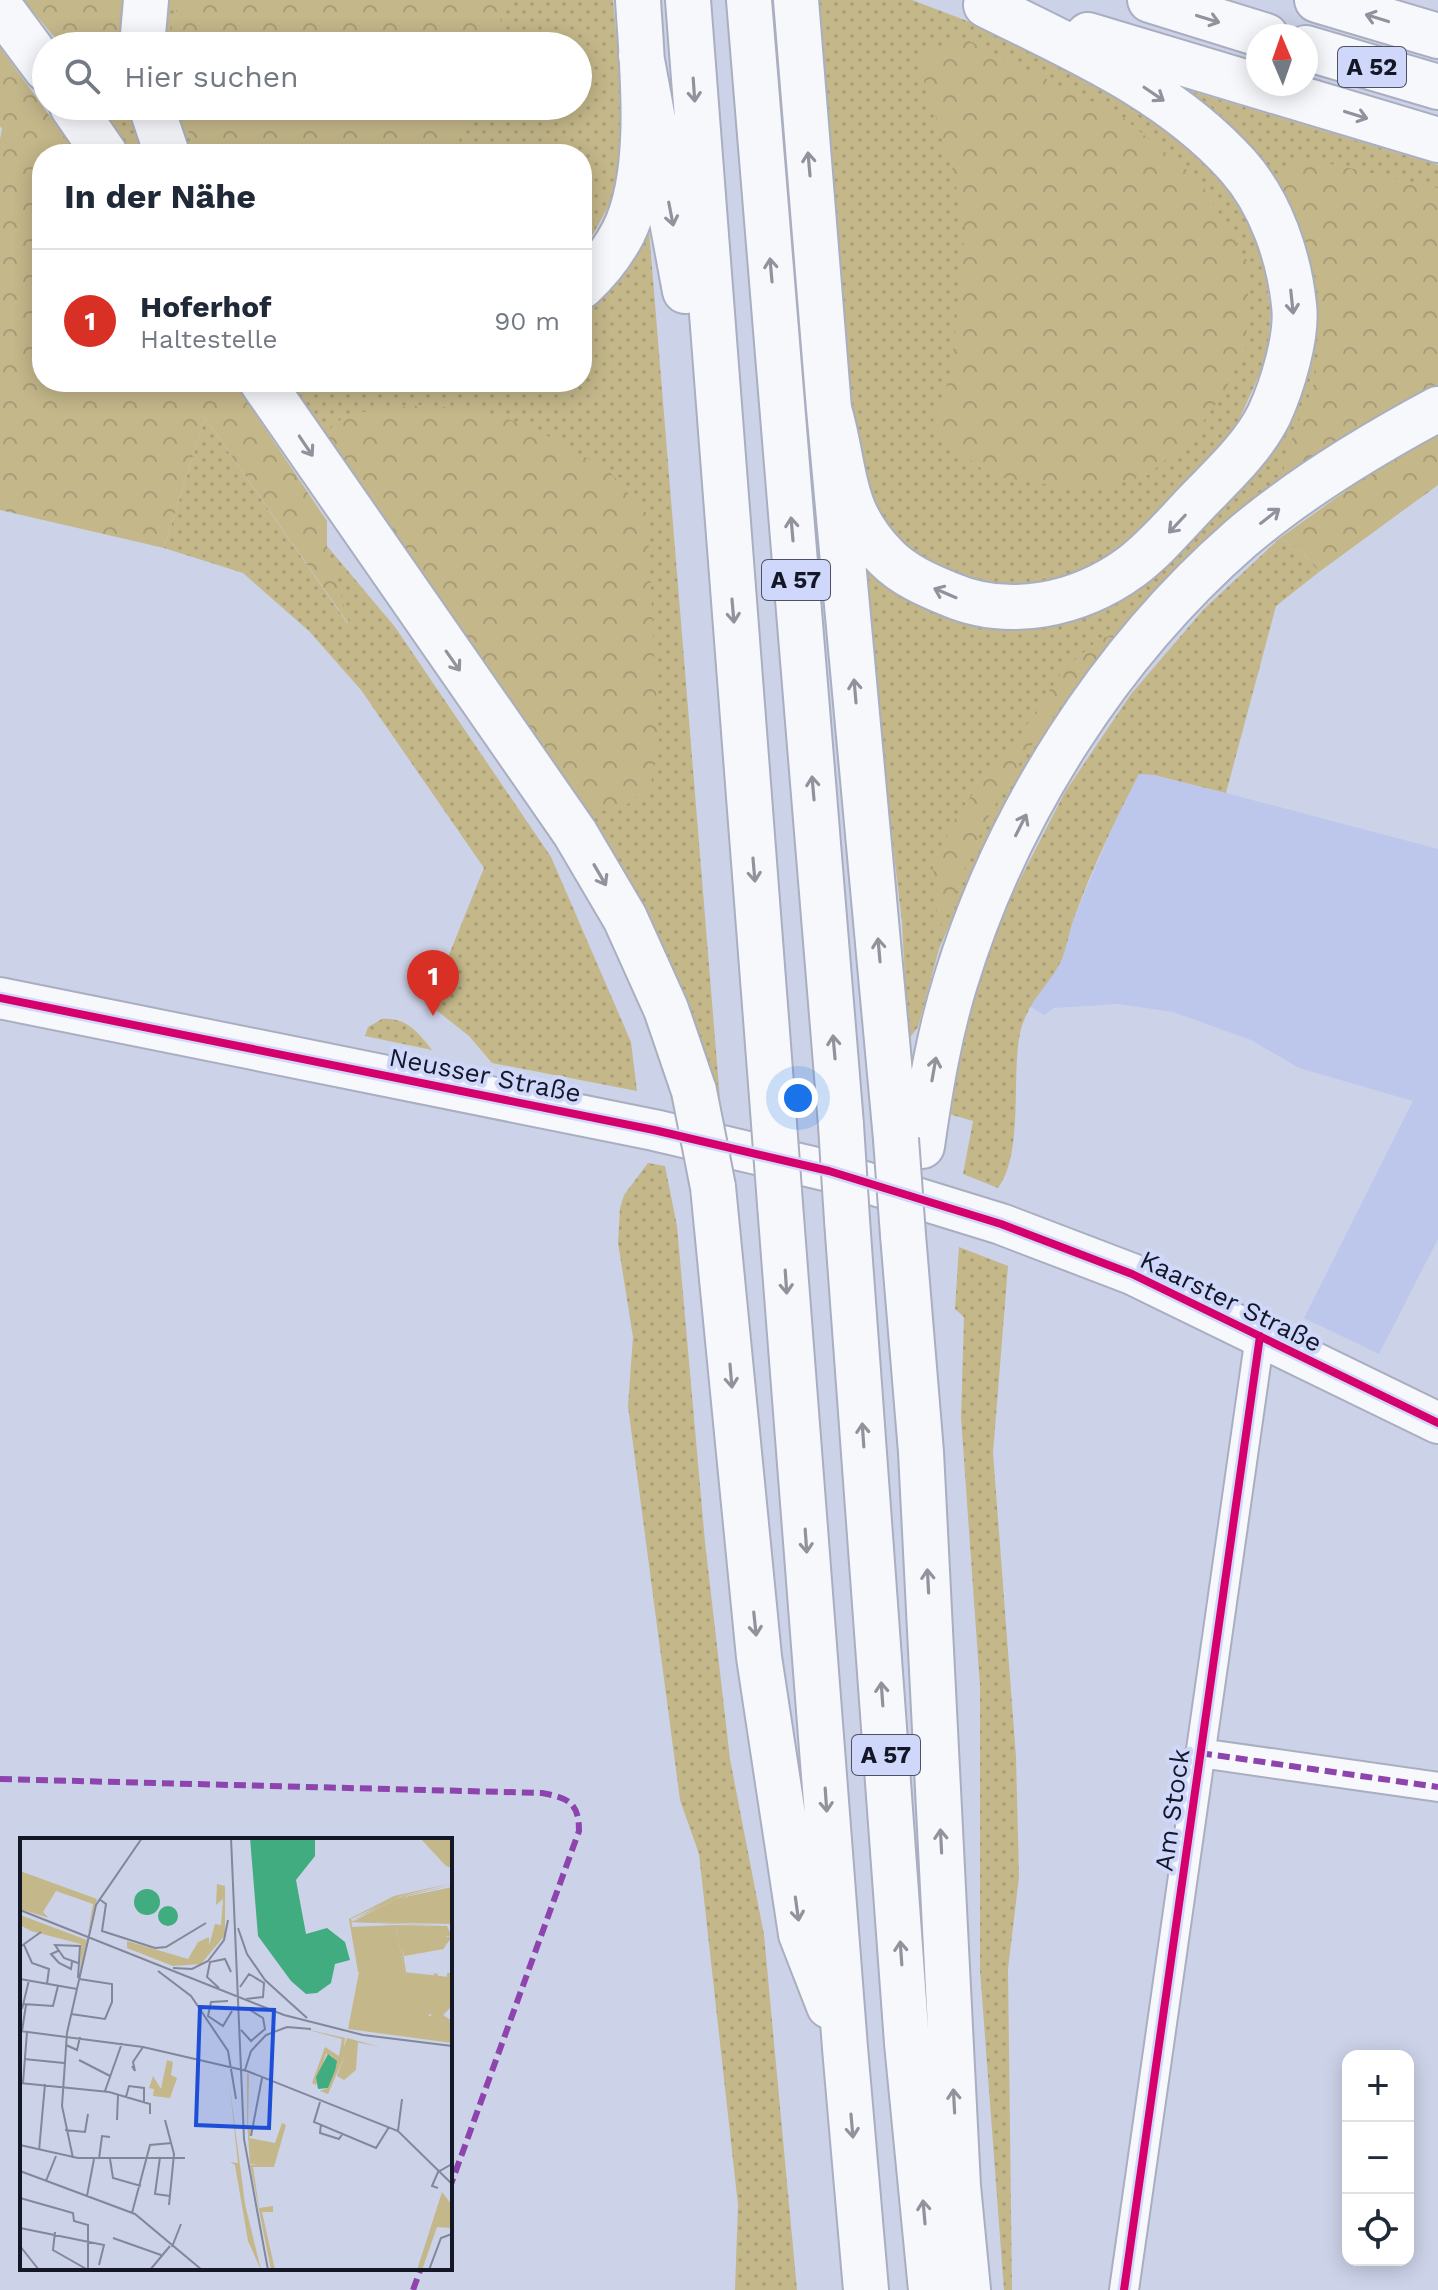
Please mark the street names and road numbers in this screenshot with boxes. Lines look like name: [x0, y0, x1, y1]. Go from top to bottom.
road number: A 52: [1338, 47, 1406, 87]
road number: A 57: [762, 560, 830, 600]
street label: Neusser Straße: [387, 1042, 583, 1108]
street label: Kaarster Straße: [1135, 1244, 1327, 1358]
road number: A 57: [852, 1735, 920, 1775]
street label: Am Stock: [1149, 1747, 1195, 1873]

